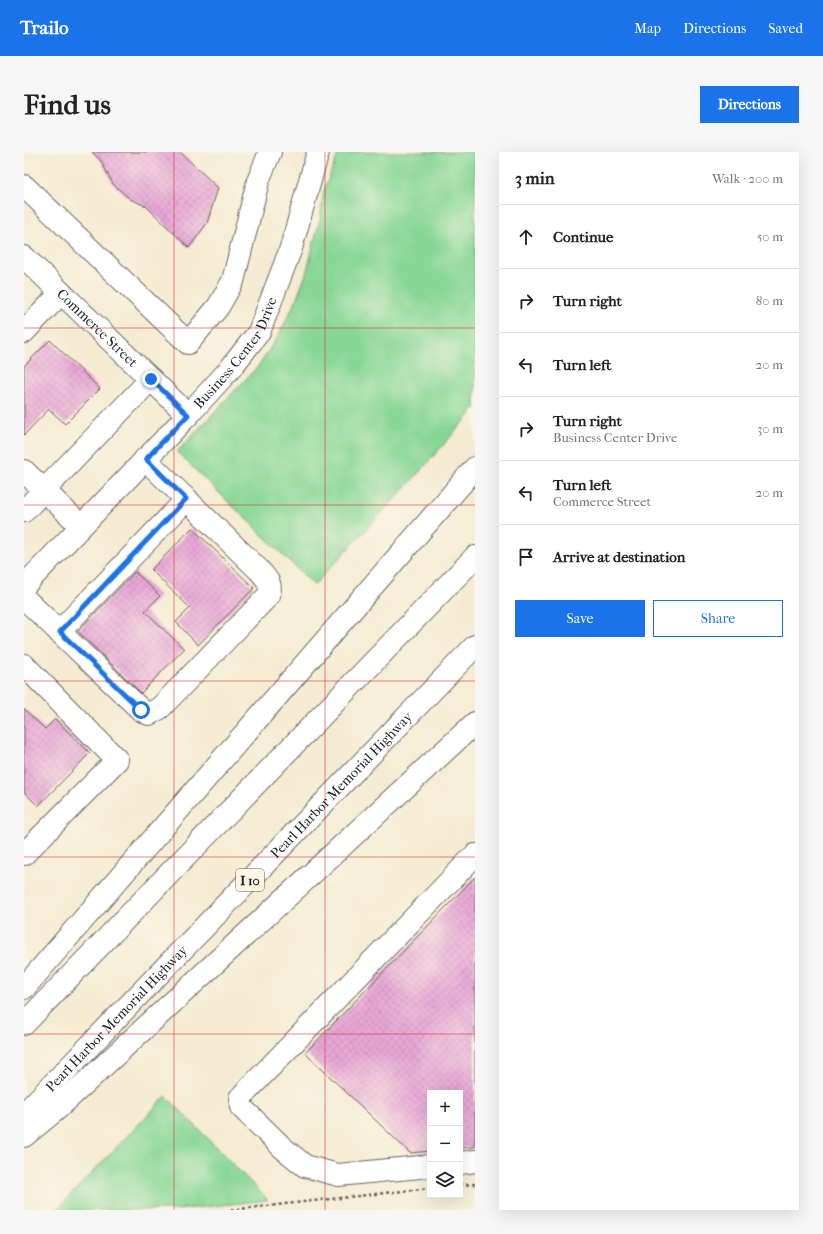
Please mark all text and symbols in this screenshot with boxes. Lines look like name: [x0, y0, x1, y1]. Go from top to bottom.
text: Trailo: [20, 17, 69, 39]
text: Map: [634, 20, 661, 37]
text: Directions: [683, 20, 746, 37]
text: Saved: [768, 20, 803, 37]
button: Directions: [700, 86, 799, 123]
text: Find us: [24, 88, 111, 121]
text: 3 min: [515, 168, 555, 188]
text: Walk · 200 m: [712, 171, 783, 186]
icon: ahead: [515, 226, 537, 248]
text: Continue: [553, 228, 613, 246]
text: 50 m: [757, 229, 783, 244]
street label: Commerce Street: [54, 285, 141, 371]
icon: right: [515, 290, 537, 312]
text: Turn right: [553, 292, 622, 310]
text: 80 m: [756, 293, 783, 308]
street label: Business Center Drive: [190, 294, 280, 412]
icon: left: [515, 354, 537, 376]
text: Turn left: [553, 356, 611, 374]
text: 20 m: [756, 357, 783, 372]
route end: [142, 370, 160, 388]
text: Turn right: [553, 412, 622, 430]
icon: right: [515, 418, 537, 440]
text: 30 m: [757, 421, 783, 436]
text: Business Center Drive: [553, 430, 678, 445]
text: Turn left: [553, 476, 611, 494]
icon: left: [515, 482, 537, 504]
text: 20 m: [756, 485, 783, 500]
text: Commerce Street: [553, 494, 651, 509]
icon: arrive: [515, 546, 537, 568]
text: Arrive at destination: [553, 548, 685, 566]
button: Save: [515, 600, 645, 637]
button: Share: [653, 600, 783, 637]
route start: [132, 701, 150, 719]
street label: Pearl Harbor Memorial Highway: [267, 708, 416, 862]
road number: I 10: [236, 869, 264, 891]
street label: Pearl Harbor Memorial Highway: [42, 941, 191, 1095]
map controls: [427, 1090, 463, 1198]
button: +: [427, 1090, 463, 1126]
button: −: [427, 1126, 463, 1162]
button: layers: [427, 1162, 463, 1198]

